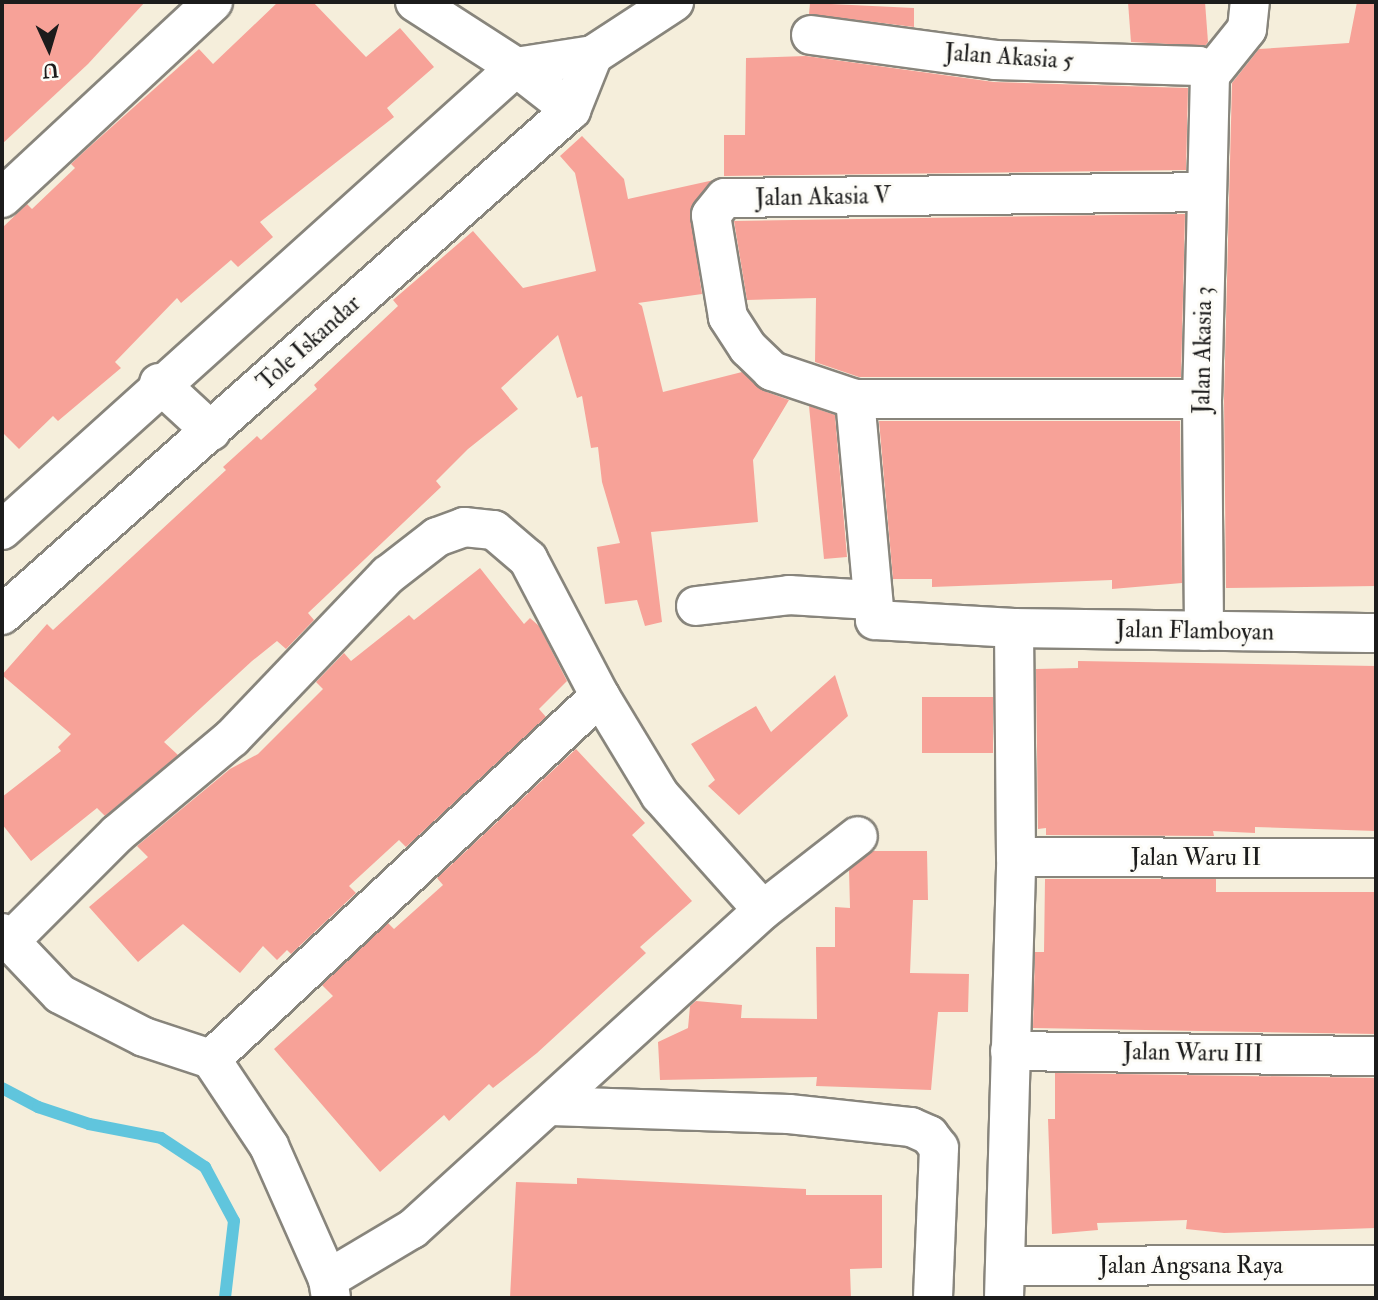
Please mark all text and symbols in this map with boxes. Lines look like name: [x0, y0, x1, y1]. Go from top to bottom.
north arrow: [14, 14, 84, 84]
street label: Jalan Akasia 5: [944, 38, 1074, 76]
text: U: [42, 57, 59, 82]
street label: Jalan Akasia V: [755, 181, 891, 213]
street label: Jalan Akasia 3: [1187, 286, 1219, 414]
street label: Tole Iskandar: [251, 289, 367, 397]
street label: Jalan Flamboyan: [1116, 615, 1274, 647]
street label: Jalan Waru II: [1131, 844, 1261, 872]
street label: Jalan Waru III: [1123, 1037, 1263, 1069]
street label: Jalan Angsana Raya: [1099, 1252, 1283, 1280]

